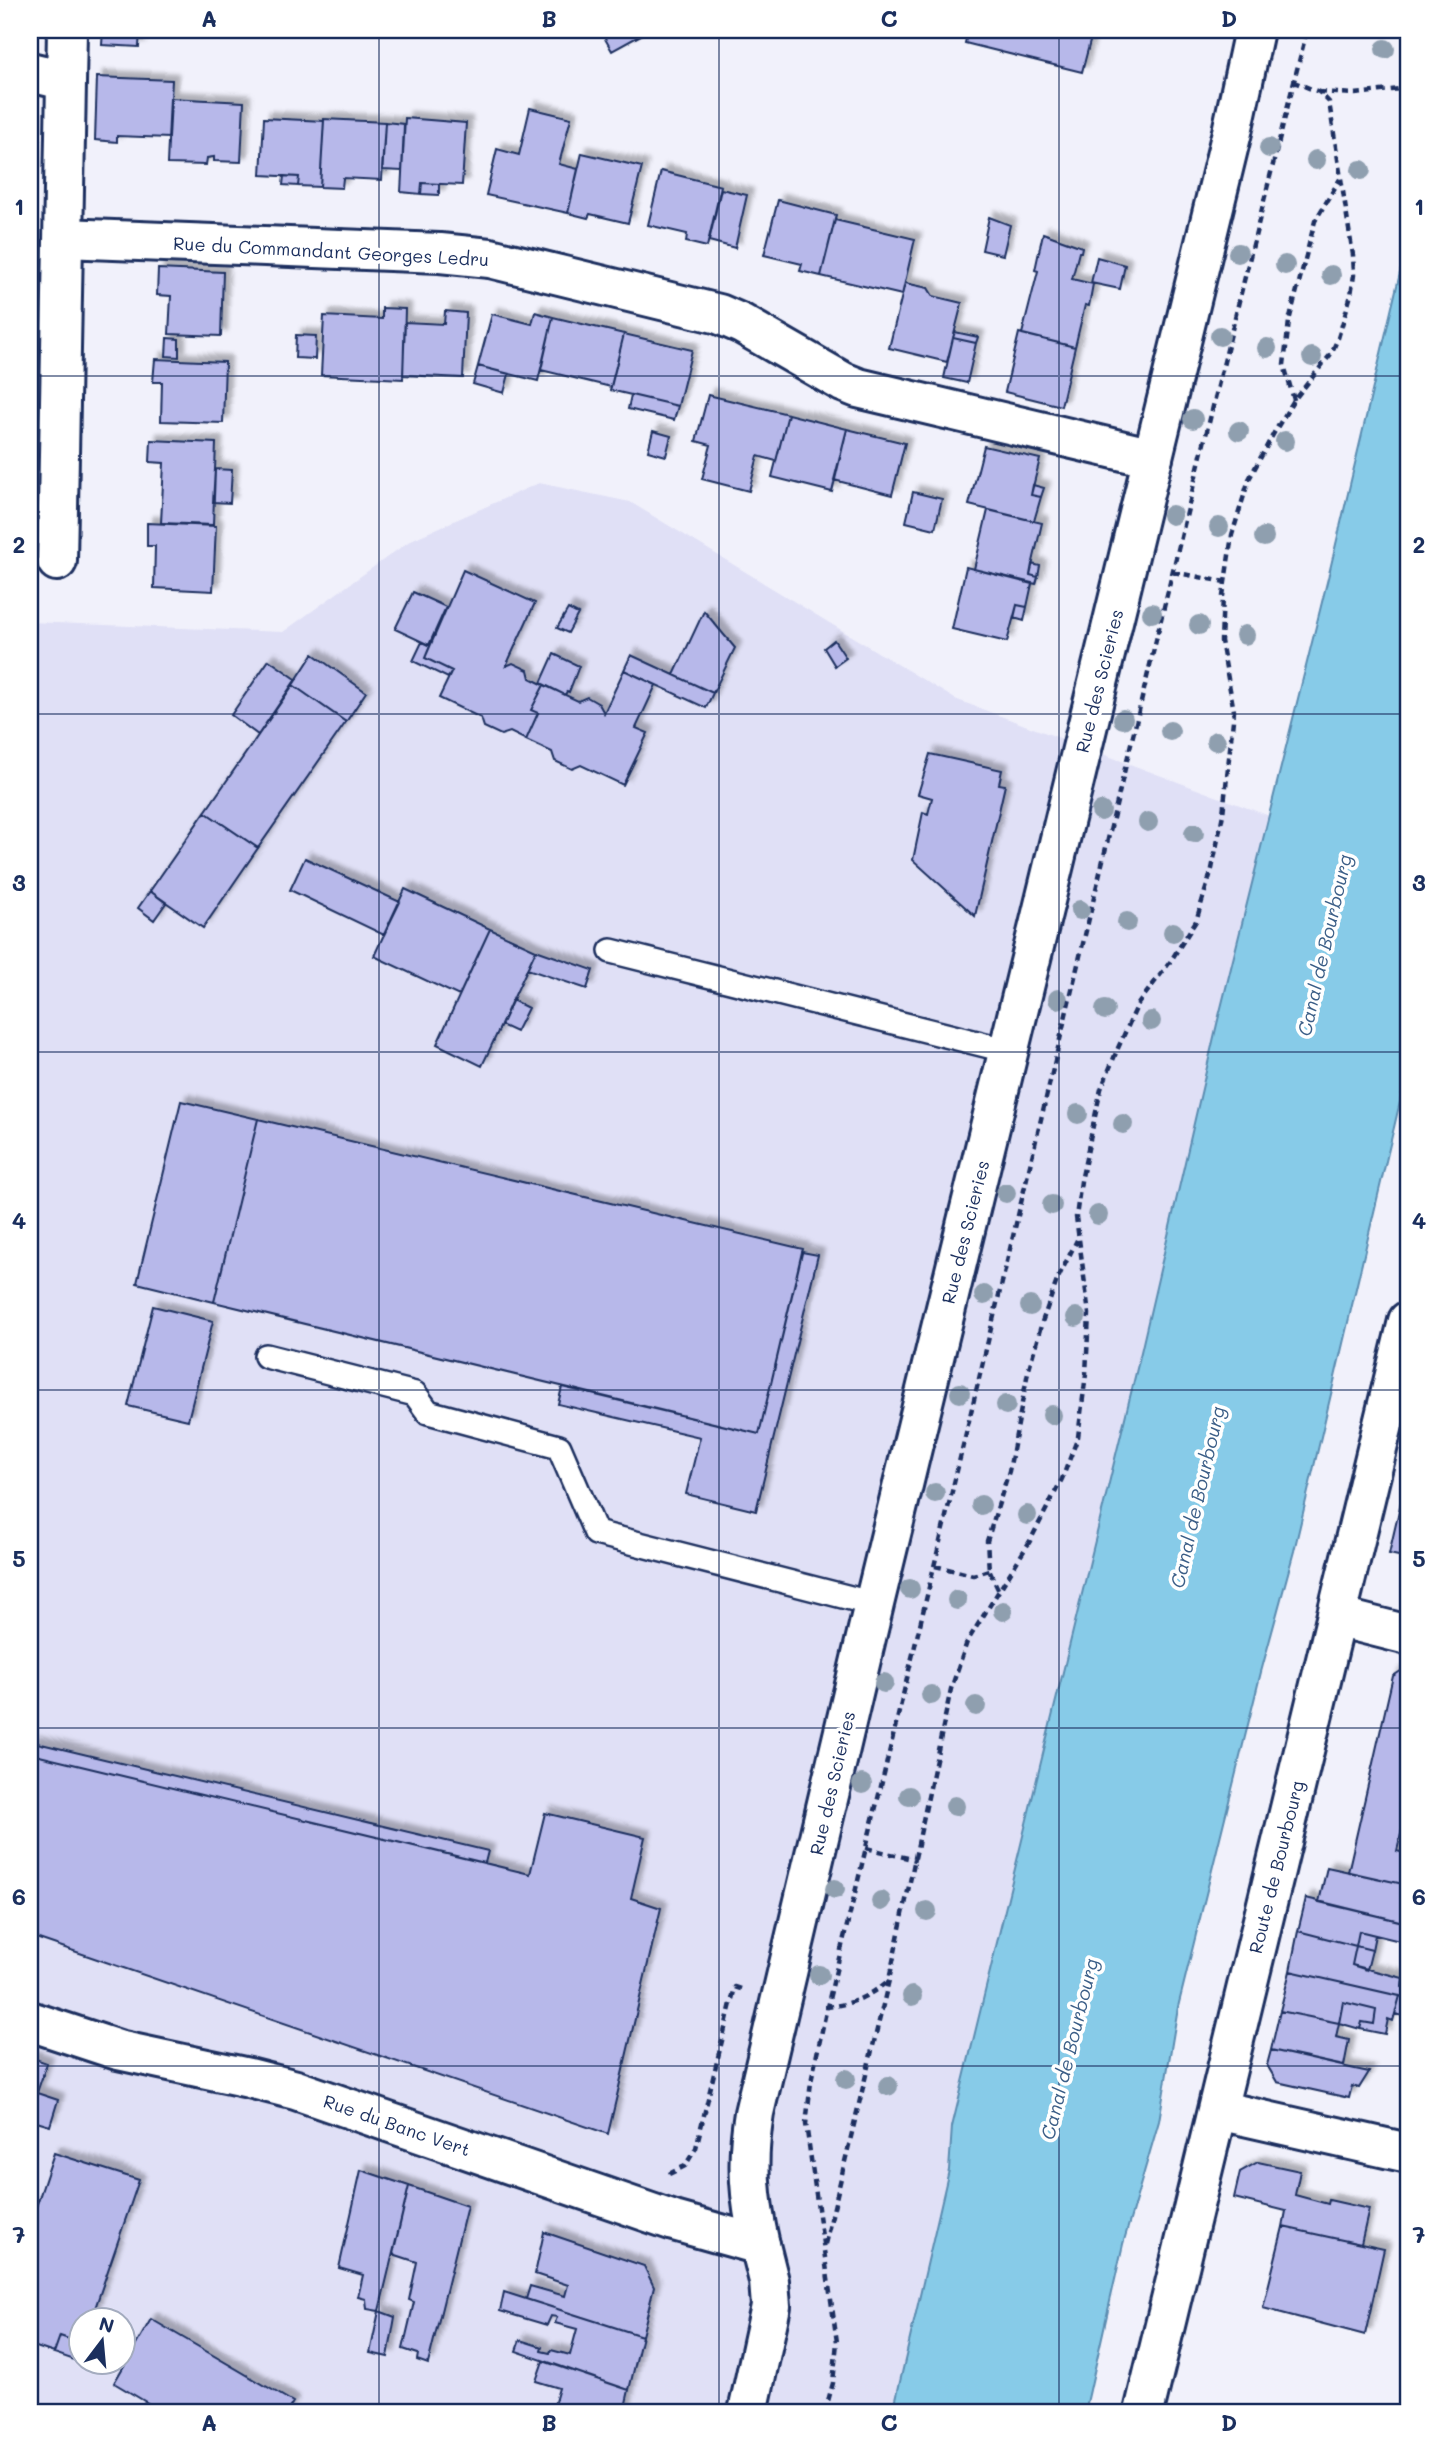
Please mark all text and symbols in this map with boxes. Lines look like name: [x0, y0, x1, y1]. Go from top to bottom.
text: A: [201, 3, 217, 33]
text: B: [541, 3, 557, 33]
text: C: [880, 3, 898, 33]
text: D: [1221, 3, 1237, 33]
text: 1: [14, 191, 24, 221]
text: 1: [1414, 191, 1424, 221]
street label: Rue du Commandant Georges Ledru: [173, 231, 489, 271]
text: 2: [13, 529, 25, 559]
text: 2: [1413, 529, 1425, 559]
street label: Rue des Scieries: [1070, 607, 1128, 755]
water label: Canal de Bourbourg: [1291, 852, 1357, 1038]
text: 3: [12, 867, 26, 897]
text: 3: [1412, 867, 1426, 897]
street label: Rue des Scieries: [936, 1158, 994, 1306]
text: 4: [12, 1205, 26, 1235]
text: 4: [1412, 1205, 1426, 1235]
water label: Canal de Bourbourg: [1164, 1404, 1230, 1590]
text: 5: [12, 1543, 26, 1573]
text: 5: [1412, 1543, 1426, 1573]
street label: Rue des Scieries: [804, 1709, 860, 1857]
street label: Route de Bourbourg: [1243, 1778, 1309, 1956]
text: 6: [12, 1881, 26, 1911]
text: 6: [1412, 1881, 1426, 1911]
water label: Canal de Bourbourg: [1034, 1956, 1104, 2142]
street label: Rue du Banc Vert: [320, 2089, 474, 2161]
text: 7: [13, 2219, 26, 2249]
text: 7: [1413, 2219, 1426, 2249]
north arrow: [66, 2306, 136, 2376]
text: N: [96, 2310, 117, 2338]
text: A: [201, 2407, 217, 2437]
text: B: [541, 2407, 557, 2437]
text: C: [880, 2407, 898, 2437]
text: D: [1221, 2407, 1237, 2437]

